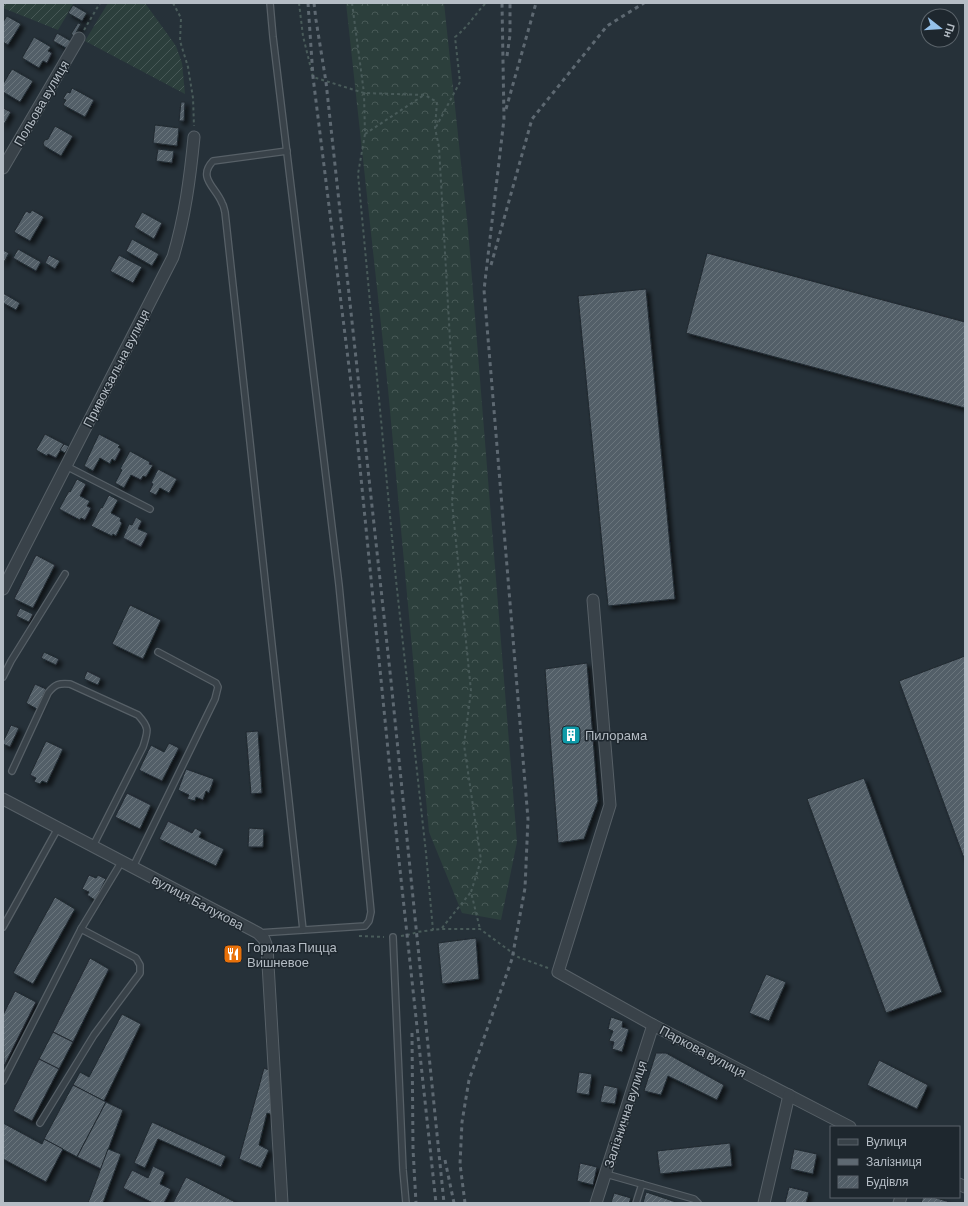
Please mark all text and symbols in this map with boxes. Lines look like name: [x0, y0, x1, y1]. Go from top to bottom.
north arrow: [920, 8, 960, 48]
text: Пн: [942, 22, 958, 40]
street label: Польова вулиця: [10, 57, 72, 149]
street label: Привокзальна вулиця: [79, 306, 153, 430]
building icon: Пилорама: [560, 724, 582, 746]
place label: Пилорама: [585, 727, 648, 743]
street label: вулиця Балукова: [149, 871, 247, 933]
place label: Горилаз Пицца Вишневое: [247, 939, 338, 970]
restaurant icon: Горилаз Пицца Вишневое: [222, 943, 244, 965]
street label: Паркова вулиця: [657, 1021, 749, 1081]
street label: Залізнична вулиця: [600, 1058, 650, 1170]
legend: [830, 1126, 960, 1198]
text: Вулиця: [866, 1134, 907, 1149]
text: Залізниця: [866, 1154, 922, 1169]
text: Будівля: [866, 1174, 908, 1189]

